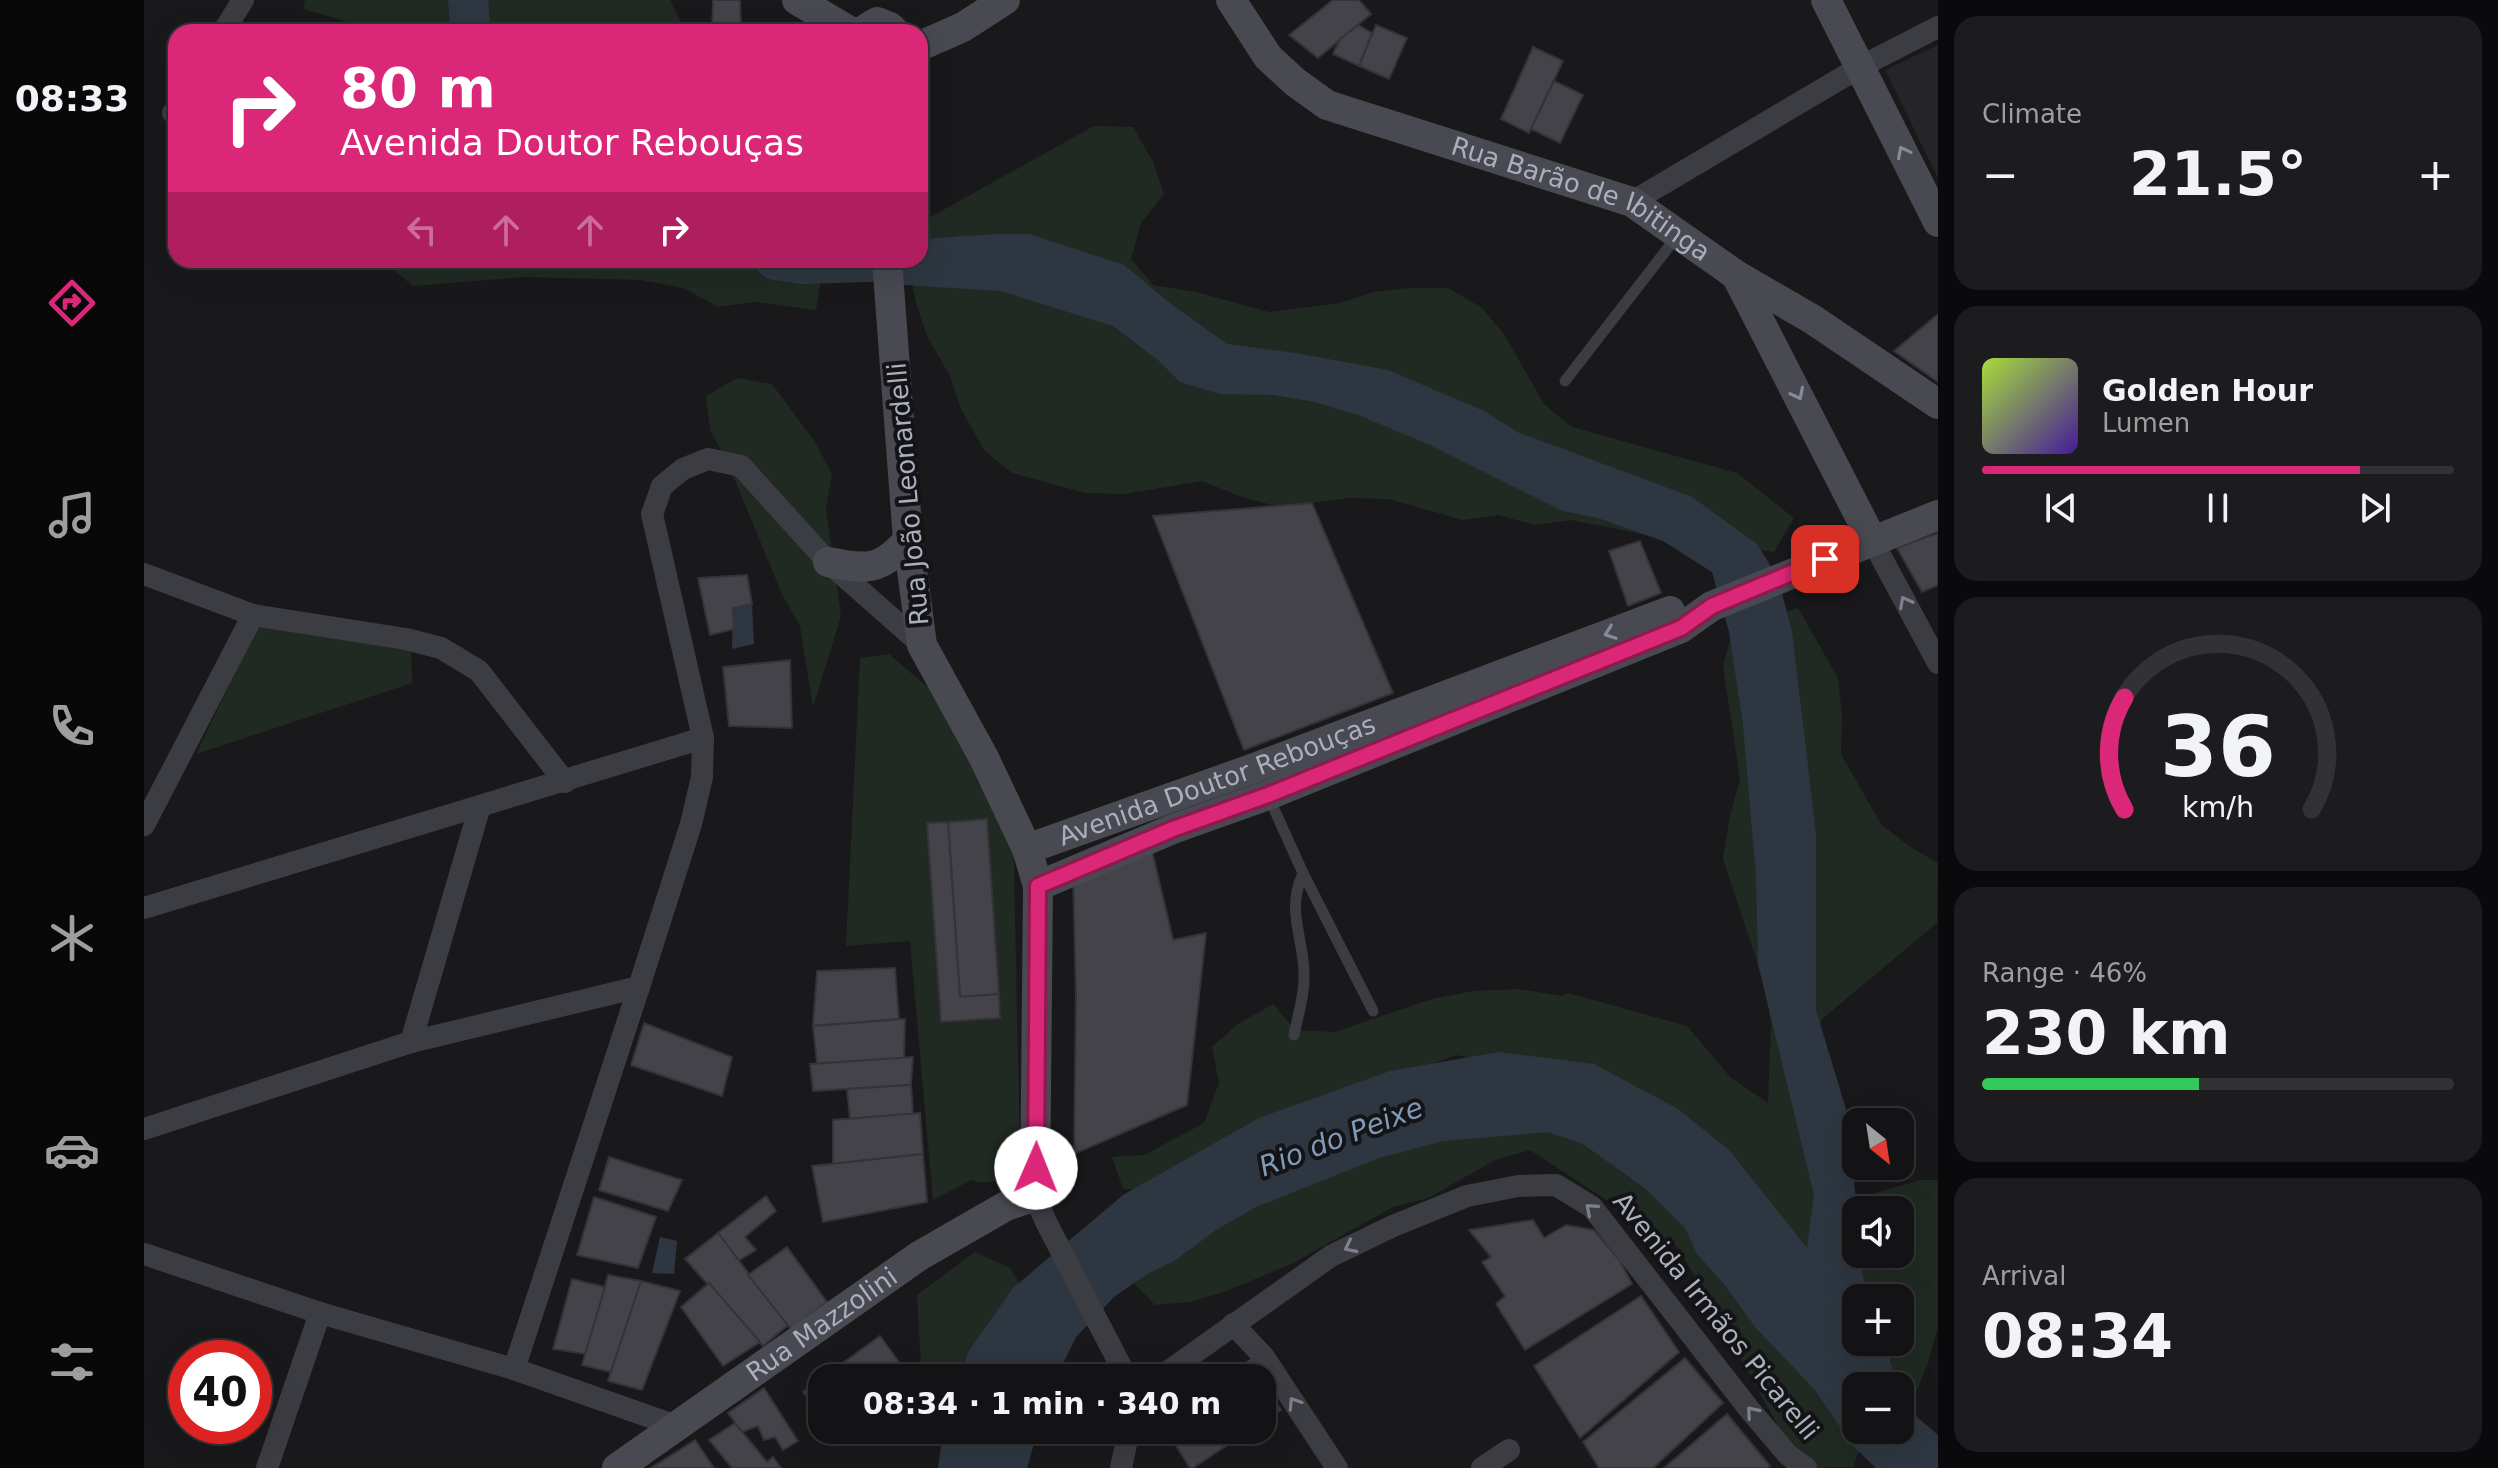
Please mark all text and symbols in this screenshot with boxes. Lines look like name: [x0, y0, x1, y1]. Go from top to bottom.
text: 80 m: [340, 55, 496, 120]
icon: right: [208, 56, 312, 160]
text: 08:33: [15, 78, 129, 119]
text: Climate: [1982, 99, 2082, 129]
text: Avenida Doutor Rebouças: [340, 122, 804, 163]
street label: Rua Barão de Ibitinga: [1448, 131, 1716, 267]
text: 21.5°: [2129, 139, 2307, 209]
one-way arrow: [1897, 145, 1913, 160]
text: −: [1982, 149, 2019, 200]
text: +: [2417, 149, 2454, 200]
icon: left: [400, 208, 444, 252]
icon: ahead: [484, 208, 528, 252]
icon: ahead: [568, 208, 612, 252]
icon: right: [652, 208, 696, 252]
icon: directions: [44, 275, 100, 331]
street label: Rua João Leonardelli: [882, 361, 934, 627]
text: Golden Hour: [2102, 373, 2313, 408]
one-way arrow: [1788, 385, 1803, 400]
text: Lumen: [2102, 408, 2190, 438]
icon: previous: [2039, 486, 2083, 530]
icon: pause: [2196, 486, 2240, 530]
icon: next: [2353, 486, 2397, 530]
icon: music: [44, 487, 100, 543]
pin: [1791, 525, 1859, 593]
icon: arrive: [1803, 537, 1847, 581]
one-way arrow: [1899, 596, 1915, 610]
one-way arrow: [1604, 623, 1618, 640]
icon: phone: [44, 698, 100, 754]
text: 36: [2160, 699, 2276, 796]
street label: Avenida Doutor Rebouças: [1054, 709, 1380, 852]
text: km/h: [2182, 790, 2254, 824]
icon: climate: [44, 910, 100, 966]
text: Range · 46%: [1982, 958, 2147, 988]
text: 230 km: [1982, 998, 2231, 1068]
water label: Rio do Peixe: [1254, 1091, 1428, 1183]
north arrow: [1842, 1108, 1914, 1180]
map controls: [1842, 1108, 1914, 1444]
icon: car: [44, 1122, 100, 1178]
position arrow: [994, 1126, 1078, 1210]
street label: Avenida Irmãos Picarelli: [1607, 1186, 1825, 1446]
button: sound: [1842, 1196, 1914, 1268]
one-way arrow: [1585, 1204, 1600, 1219]
one-way arrow: [1343, 1237, 1358, 1253]
street label: Rua Mazzolini: [740, 1261, 903, 1388]
text: Arrival: [1982, 1261, 2066, 1291]
button: +: [1842, 1284, 1914, 1356]
text: 08:34: [1982, 1301, 2173, 1371]
icon: filters: [44, 1334, 100, 1390]
speed limit sign: 40: [168, 1340, 272, 1444]
button: −: [1842, 1372, 1914, 1444]
text: 08:34 · 1 min · 340 m: [863, 1386, 1221, 1421]
one-way arrow: [1289, 1397, 1304, 1411]
one-way arrow: [1747, 1406, 1761, 1421]

